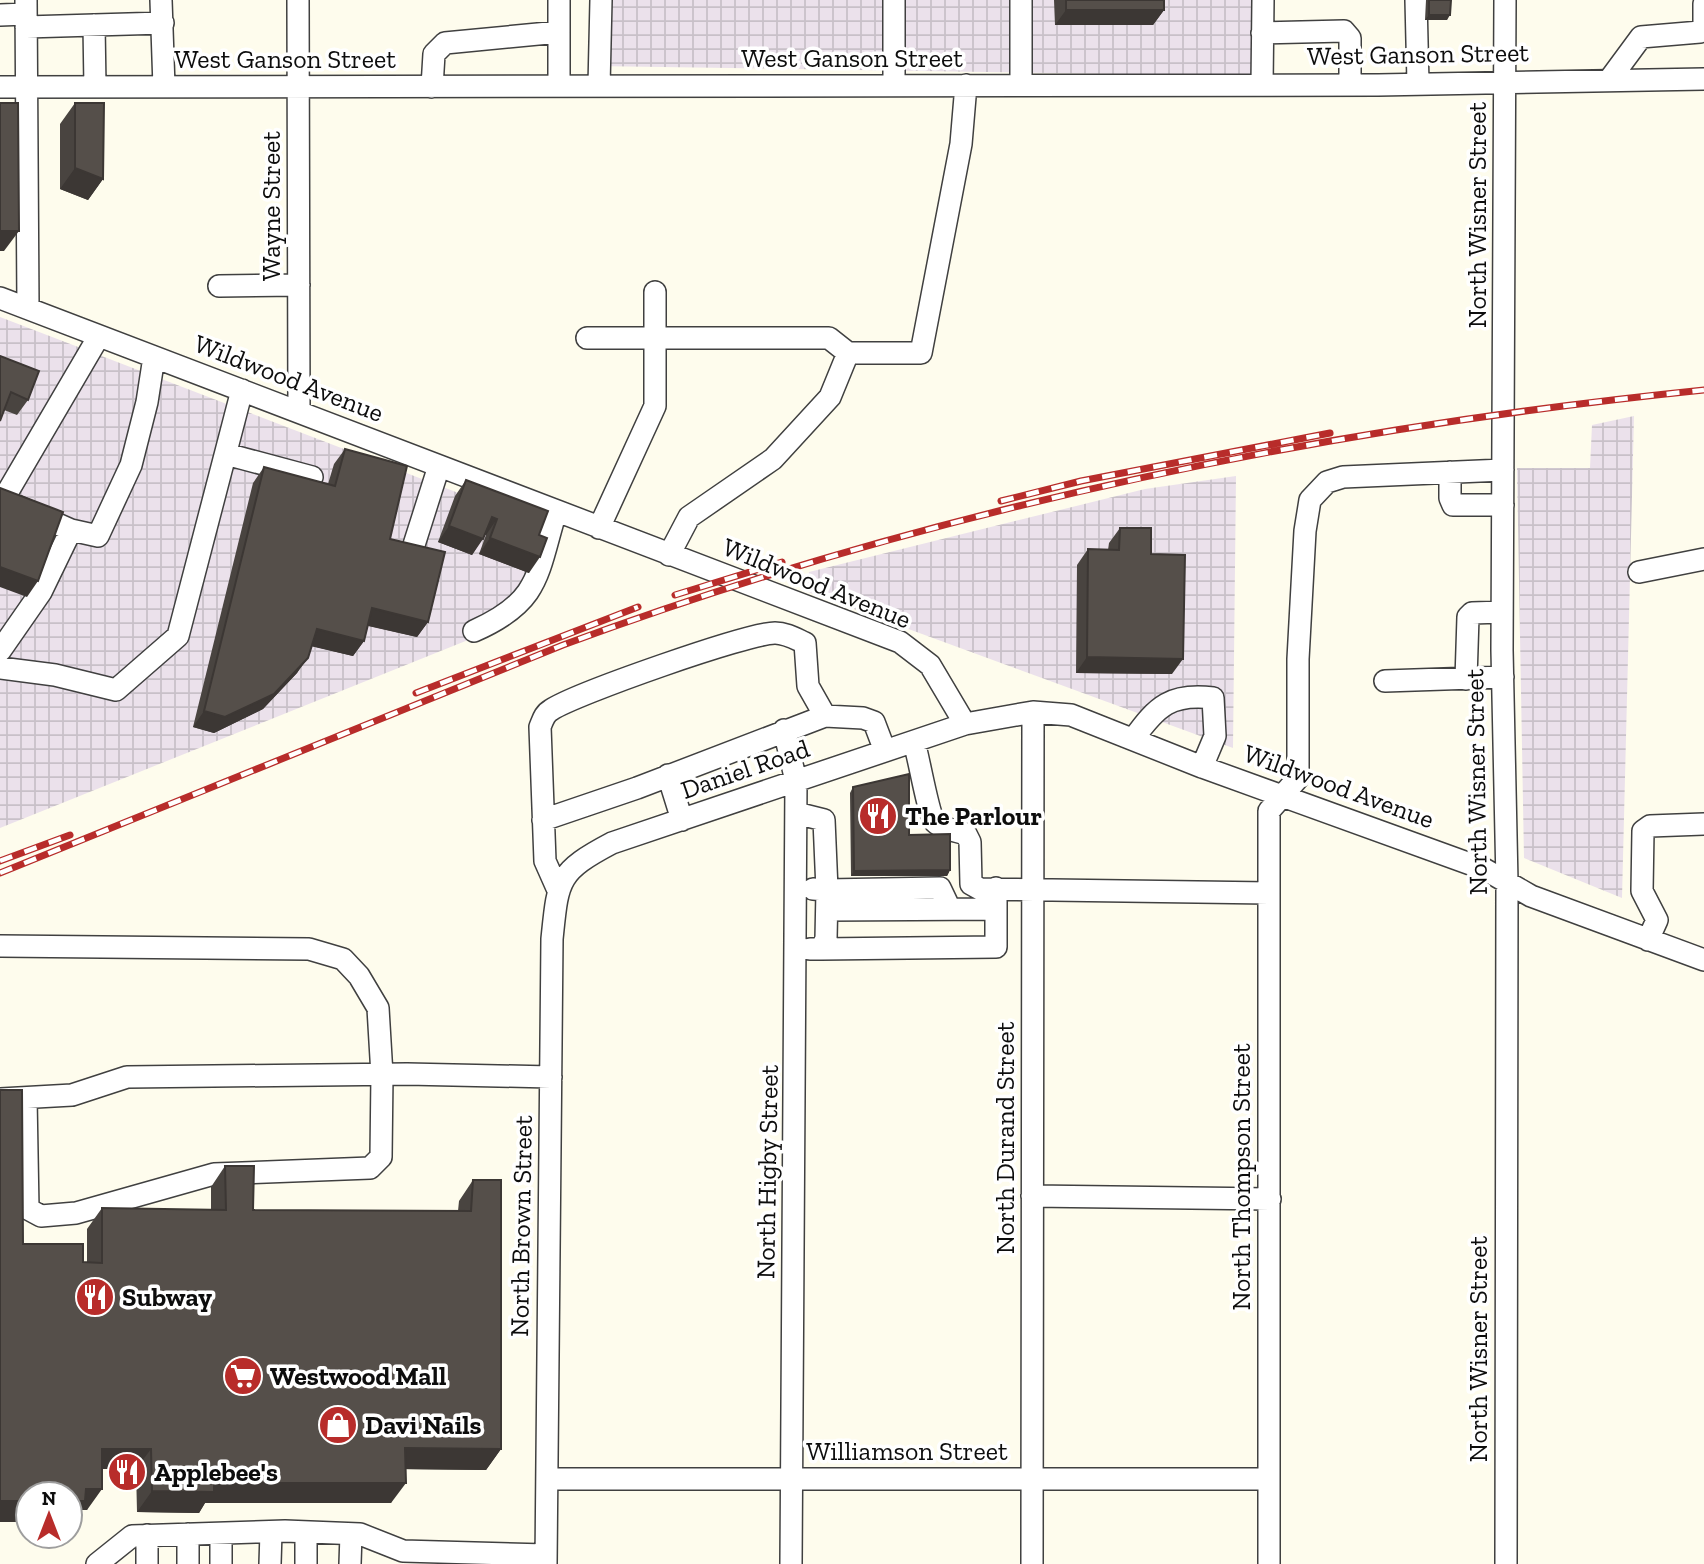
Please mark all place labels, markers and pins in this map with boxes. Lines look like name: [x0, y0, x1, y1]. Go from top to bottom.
restaurant icon: The Parlour: [857, 795, 899, 837]
place label: The Parlour: [905, 800, 1042, 832]
restaurant icon: Subway: [74, 1276, 116, 1318]
place label: Subway: [122, 1281, 212, 1313]
supermarket icon: Westwood Mall: [222, 1355, 264, 1397]
place label: Westwood Mall: [270, 1360, 446, 1392]
shop icon: Davi Nails: [317, 1404, 359, 1446]
place label: Davi Nails: [365, 1409, 482, 1441]
restaurant icon: Applebee's: [106, 1451, 148, 1493]
place label: Applebee's: [154, 1456, 278, 1488]

